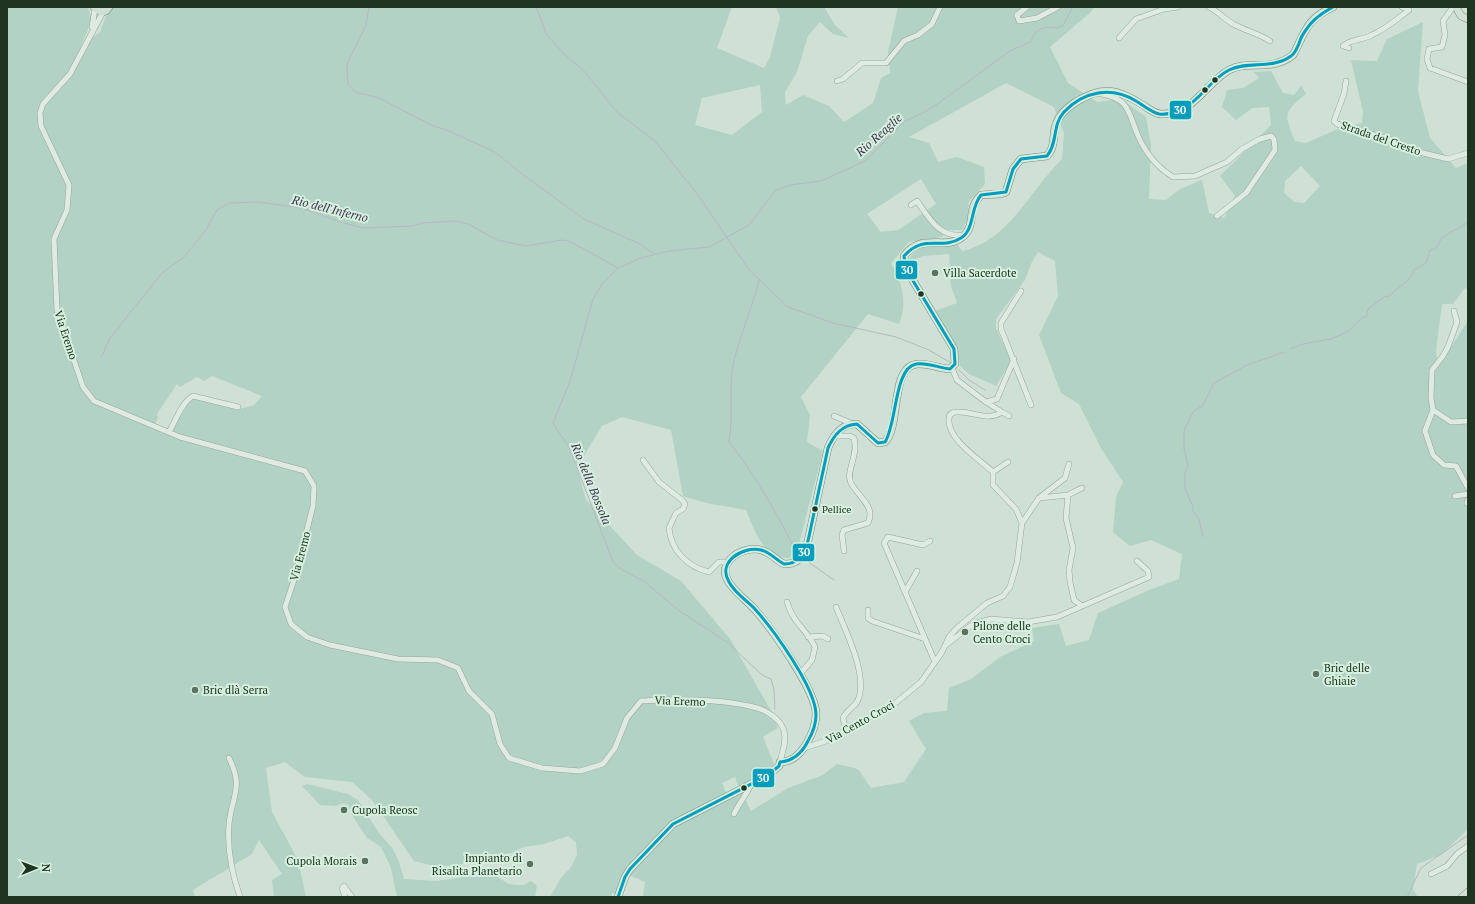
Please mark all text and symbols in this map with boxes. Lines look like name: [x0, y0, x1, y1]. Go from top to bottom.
unlabelled marker: [1210, 75, 1220, 85]
unlabelled marker: [1200, 85, 1210, 95]
line badge: 30: [1169, 100, 1192, 120]
text: 30: [1174, 103, 1186, 117]
water label: Rio Reaglie: [852, 110, 905, 160]
street label: Strada del Cresto: [1339, 118, 1423, 158]
water label: Rio dell'Inferno: [289, 192, 370, 225]
line badge: 30: [895, 260, 918, 280]
text: 30: [901, 263, 913, 277]
place label: Villa Sacerdote: [943, 266, 1017, 280]
marker: Villa Sacerdote: [930, 268, 940, 278]
unlabelled marker: [916, 289, 926, 299]
street label: Via Eremo: [51, 309, 81, 361]
water label: Rio della Bossola: [568, 440, 615, 527]
place label: Pellice: [822, 503, 851, 516]
marker: Pellice: [810, 504, 820, 514]
street label: Via Eremo: [287, 530, 313, 582]
line badge: 30: [792, 543, 815, 562]
text: 30: [798, 545, 810, 559]
place label: Pilone delle Cento Croci: [973, 619, 1031, 646]
marker: Pilone delle Cento Croci: [960, 627, 970, 637]
place label: Bric delle Ghiaie: [1324, 661, 1370, 688]
marker: Bric delle Ghiaie: [1311, 669, 1321, 679]
place label: Bric dlà Serra: [203, 683, 269, 697]
marker: Bric dlà Serra: [190, 685, 200, 695]
street label: Via Eremo: [654, 693, 706, 709]
street label: Via Cento Croci: [823, 697, 897, 747]
line badge: 30: [752, 768, 775, 788]
text: 30: [757, 771, 769, 785]
unlabelled marker: [739, 783, 749, 793]
place label: Cupola Reosc: [352, 803, 418, 817]
marker: Cupola Reosc: [339, 805, 349, 815]
north arrow: [16, 848, 56, 888]
place label: Impianto di Risalita Planetario: [432, 851, 522, 878]
place label: Cupola Morais: [286, 854, 357, 868]
marker: Cupola Morais: [360, 856, 370, 866]
marker: Impianto di Risalita Planetario: [525, 859, 535, 869]
text: N: [39, 864, 53, 873]

